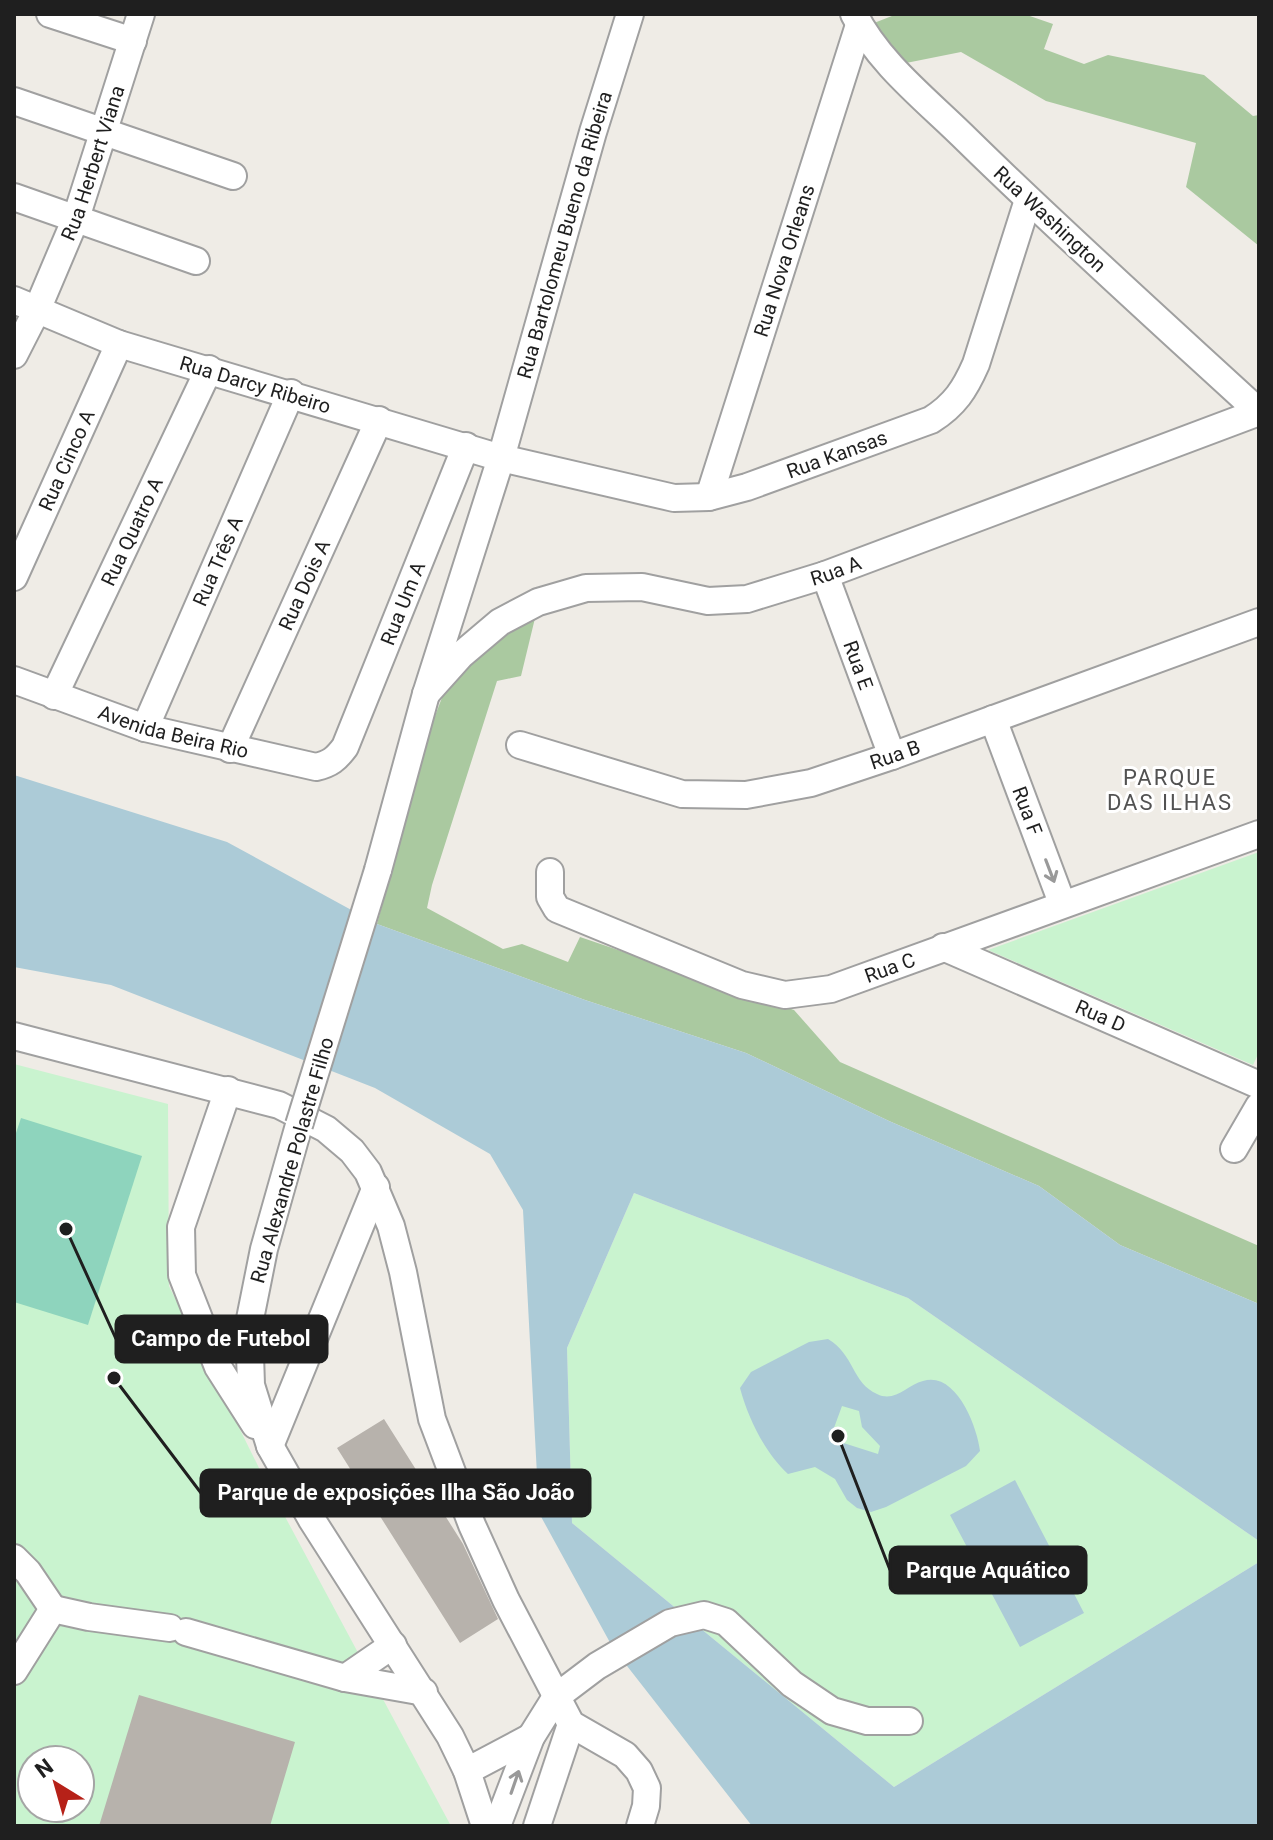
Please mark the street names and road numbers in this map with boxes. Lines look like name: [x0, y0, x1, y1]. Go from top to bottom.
street label: Rua Herbert Viana: [56, 82, 129, 244]
street label: Rua Bartolomeu Bueno da Ribeira: [512, 88, 617, 381]
street label: Rua Washington: [989, 161, 1111, 277]
street label: Rua Nova Orleans: [749, 182, 820, 340]
street label: Rua Darcy Ribeiro: [177, 351, 334, 419]
street label: Rua Cinco A: [33, 406, 100, 514]
street label: Rua Kansas: [783, 425, 890, 484]
street label: Rua Quatro A: [96, 473, 168, 590]
street label: Rua Três A: [188, 513, 248, 610]
street label: Rua Dois A: [273, 536, 335, 634]
street label: Rua A: [807, 551, 864, 591]
street label: Rua Um A: [375, 558, 430, 648]
street label: Rua E: [838, 637, 878, 693]
street label: Avenida Beira Rio: [95, 700, 251, 763]
street label: Rua B: [867, 735, 923, 775]
street label: Rua F: [1007, 783, 1047, 839]
street label: Rua C: [861, 948, 918, 988]
street label: Rua D: [1072, 994, 1129, 1037]
street label: Rua Alexandre Polastre Filho: [245, 1034, 339, 1286]

